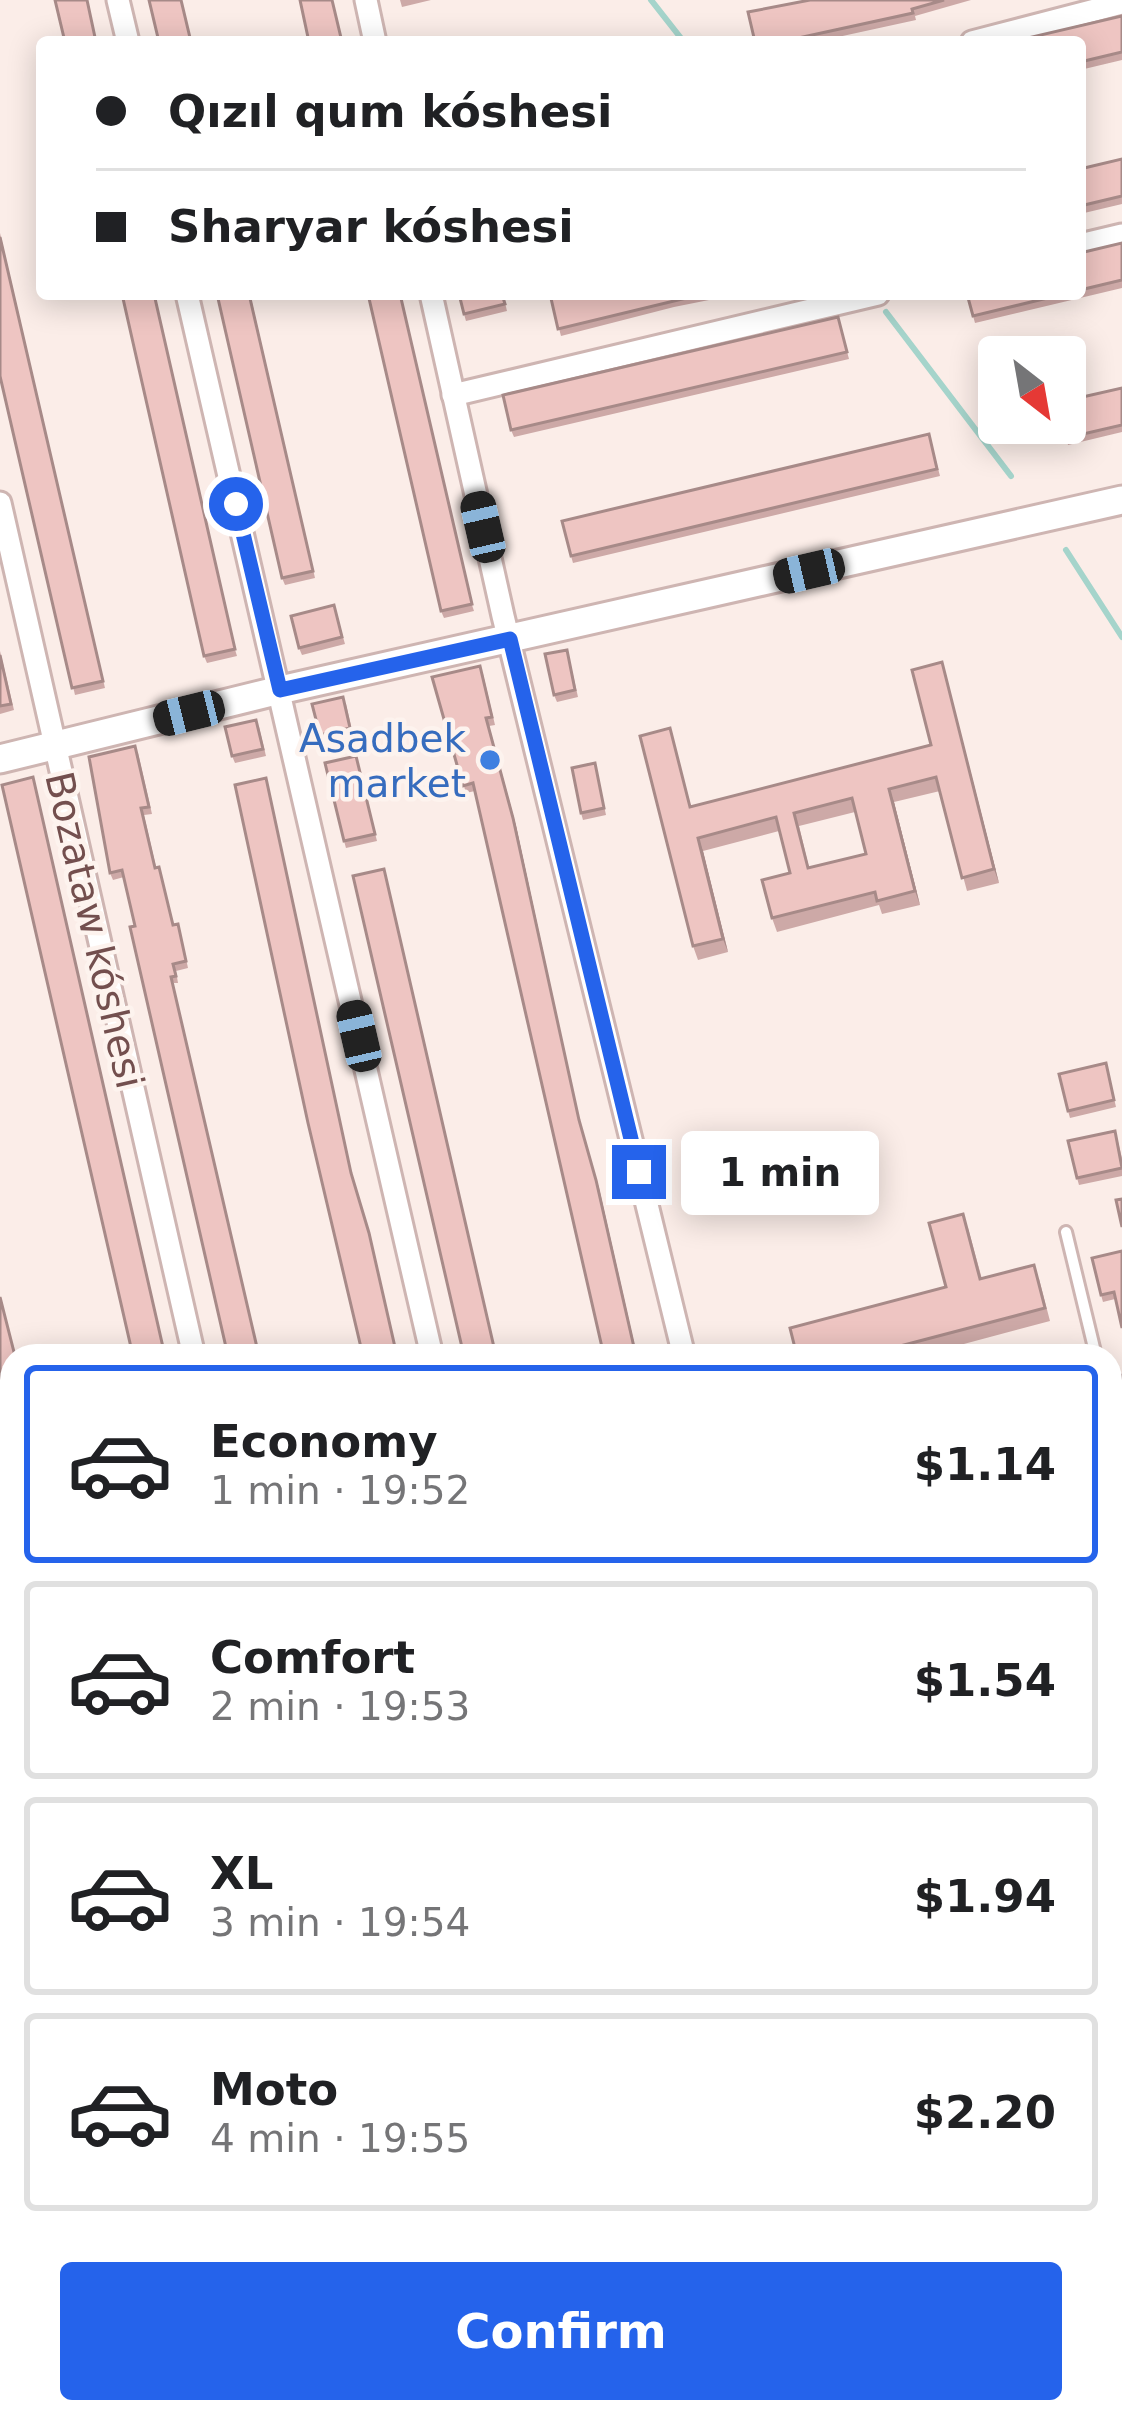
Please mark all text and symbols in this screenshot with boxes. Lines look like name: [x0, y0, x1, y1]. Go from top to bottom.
text: Qızıl qum kóshesi: [168, 85, 612, 138]
text: Sharyar kóshesi: [168, 200, 574, 253]
north arrow: [978, 336, 1086, 444]
map controls: [978, 336, 1086, 444]
route start: [209, 477, 263, 531]
car: [457, 488, 509, 566]
car: [770, 545, 848, 597]
car: [150, 687, 228, 739]
place label: Asadbek market: [299, 716, 466, 806]
marker: Asadbek market: [477, 747, 503, 773]
street label: Bozataw kóshesi: [36, 767, 153, 1093]
car: [333, 997, 385, 1075]
callout: 1 min: [681, 1130, 879, 1214]
route end: [612, 1145, 666, 1199]
text: 1 min: [719, 1150, 841, 1195]
icon: car: [66, 1410, 174, 1518]
text: Economy: [210, 1415, 438, 1468]
text: $1.14: [914, 1438, 1056, 1491]
text: 1 min · 19:52: [210, 1468, 470, 1513]
icon: car: [66, 1626, 174, 1734]
text: Comfort: [210, 1631, 415, 1684]
text: $1.54: [914, 1654, 1056, 1707]
text: 2 min · 19:53: [210, 1684, 470, 1729]
icon: car: [66, 1842, 174, 1950]
text: XL: [210, 1847, 273, 1900]
text: $1.94: [914, 1870, 1056, 1923]
text: 3 min · 19:54: [210, 1900, 470, 1945]
icon: car: [66, 2058, 174, 2166]
text: Moto: [210, 2063, 338, 2116]
text: $2.20: [914, 2086, 1056, 2139]
text: 4 min · 19:55: [210, 2116, 470, 2161]
button: Confirm: [60, 2262, 1062, 2400]

